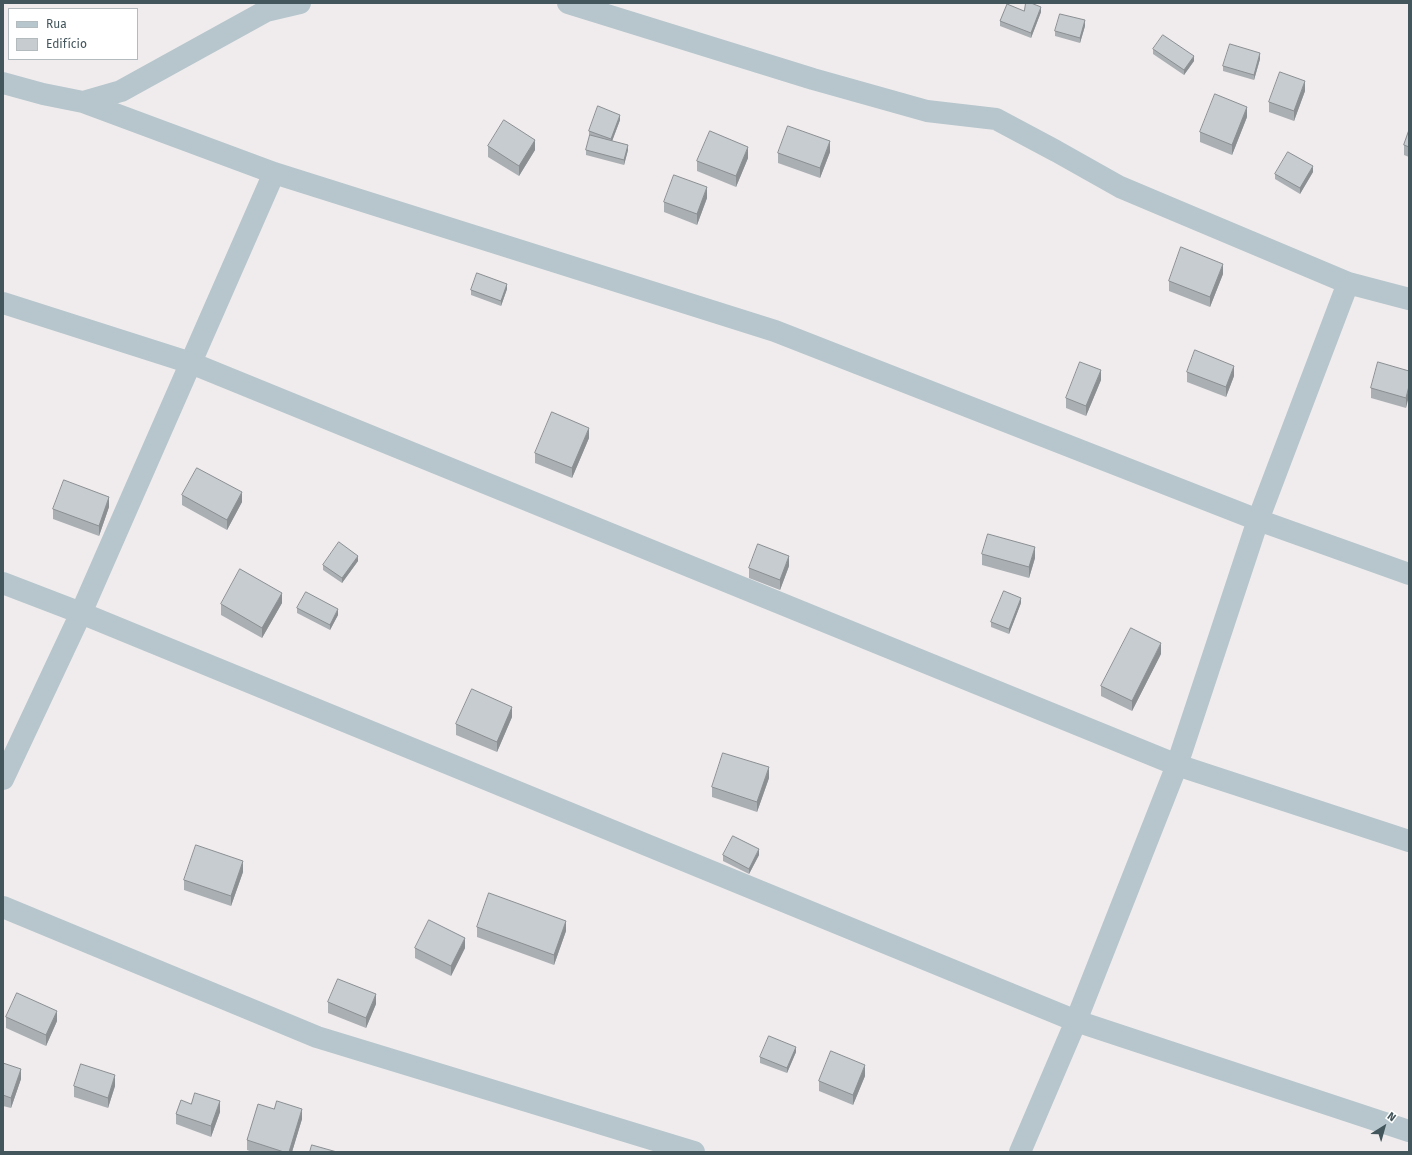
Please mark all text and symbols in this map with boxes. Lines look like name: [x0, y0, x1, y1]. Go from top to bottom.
legend: [8, 8, 138, 60]
text: Rua: [46, 17, 67, 31]
text: Edifício: [46, 37, 87, 51]
north arrow: [1364, 1107, 1404, 1147]
text: N: [1385, 1110, 1398, 1124]

